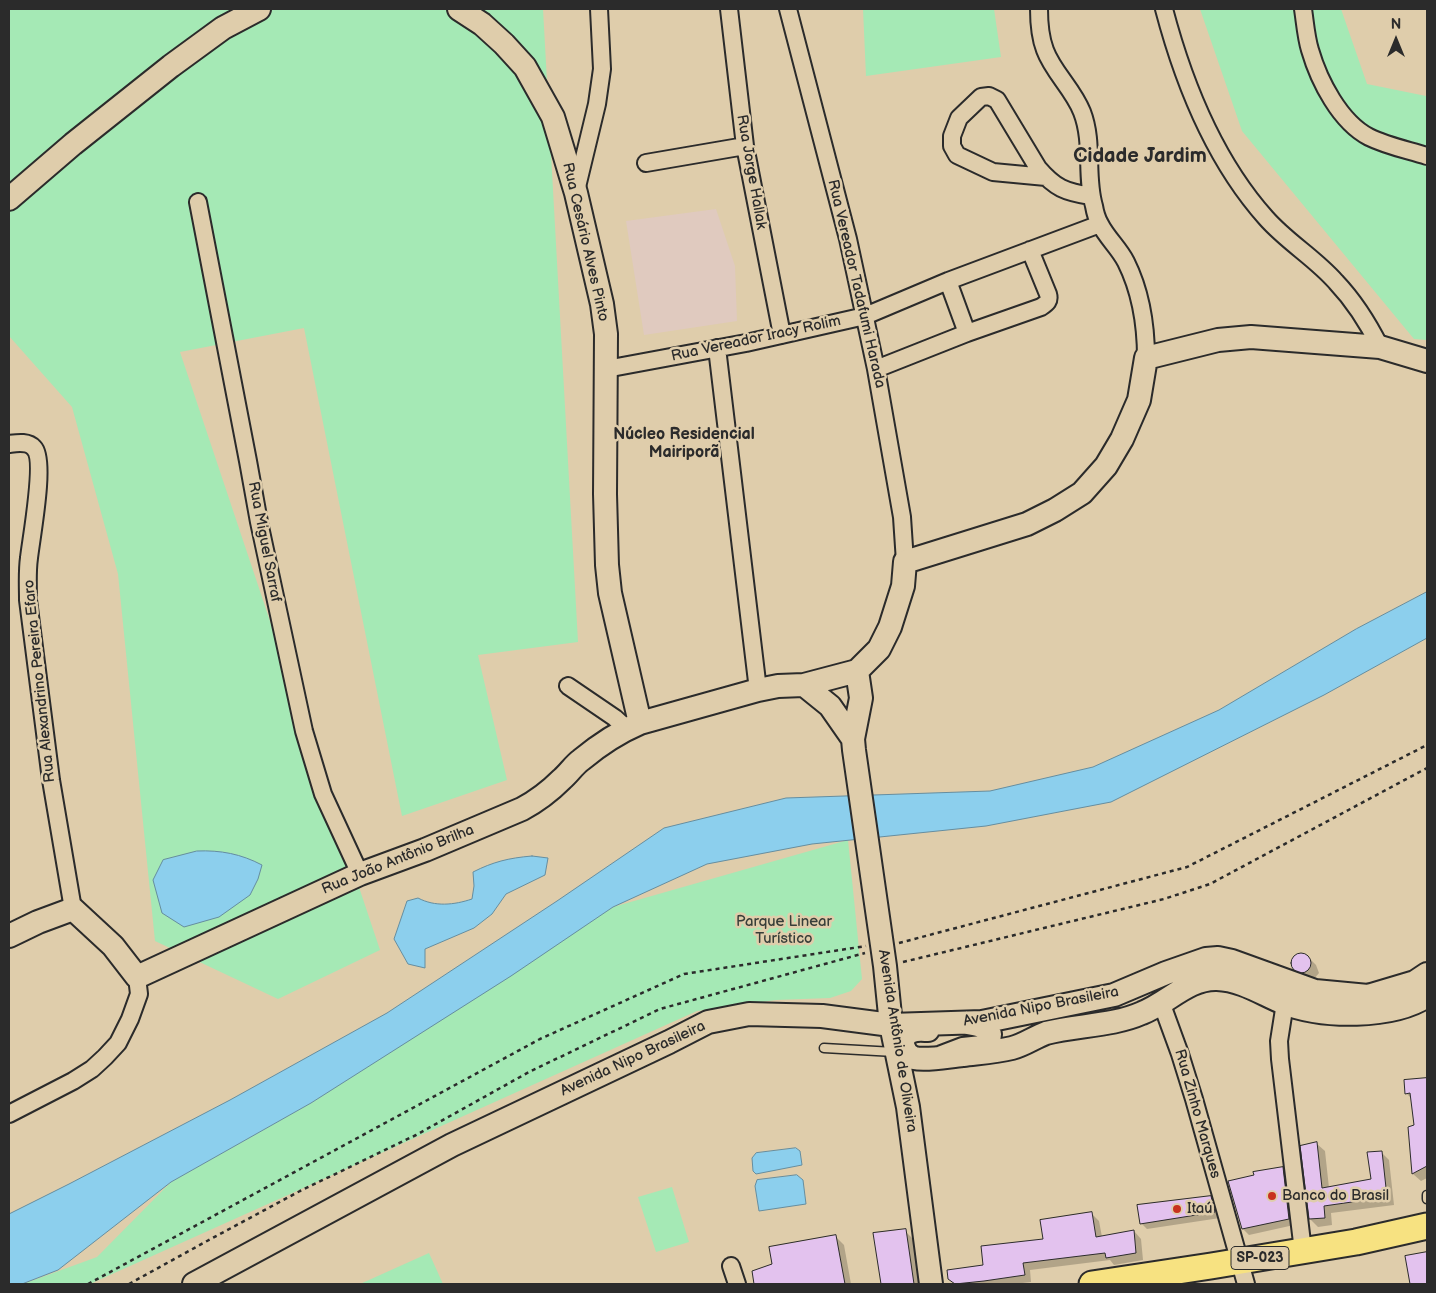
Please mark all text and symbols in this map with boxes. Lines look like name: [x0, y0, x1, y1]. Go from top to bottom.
north arrow: [1371, 15, 1421, 65]
text: N: [1391, 16, 1401, 33]
street label: Rua Jorge Hallak: [732, 113, 770, 231]
district label: Cidade Jardim: [1073, 145, 1207, 169]
street label: Rua Cesário Alves Pinto: [558, 161, 612, 323]
street label: Rua Vereador Tadafumi Harada: [823, 178, 889, 390]
street label: Rua Vereador Iracy Rolim: [669, 312, 843, 366]
district label: Núcleo Residencial Mairiporã: [613, 425, 755, 463]
street label: Rua Miguel Sarraf: [243, 480, 285, 604]
street label: Rua Alexandrino Pereira Efaro: [20, 579, 60, 783]
street label: Rua João Antônio Brilha: [319, 821, 477, 899]
park label: Parque Linear Turístico: [736, 913, 832, 948]
street label: Avenida Antônio de Oliveira: [874, 948, 920, 1134]
street label: Avenida Nipo Brasileira: [962, 983, 1120, 1031]
street label: Avenida Nipo Brasileira: [558, 1017, 708, 1101]
street label: Rua Zinho Marques: [1170, 1047, 1224, 1181]
place label: Banco do Brasil: [1282, 1187, 1389, 1205]
marker: Banco do Brasil: [1266, 1190, 1278, 1202]
place label: Itaú: [1187, 1200, 1213, 1218]
marker: Itaú: [1171, 1203, 1183, 1215]
road number: SP-023: [1231, 1246, 1289, 1270]

